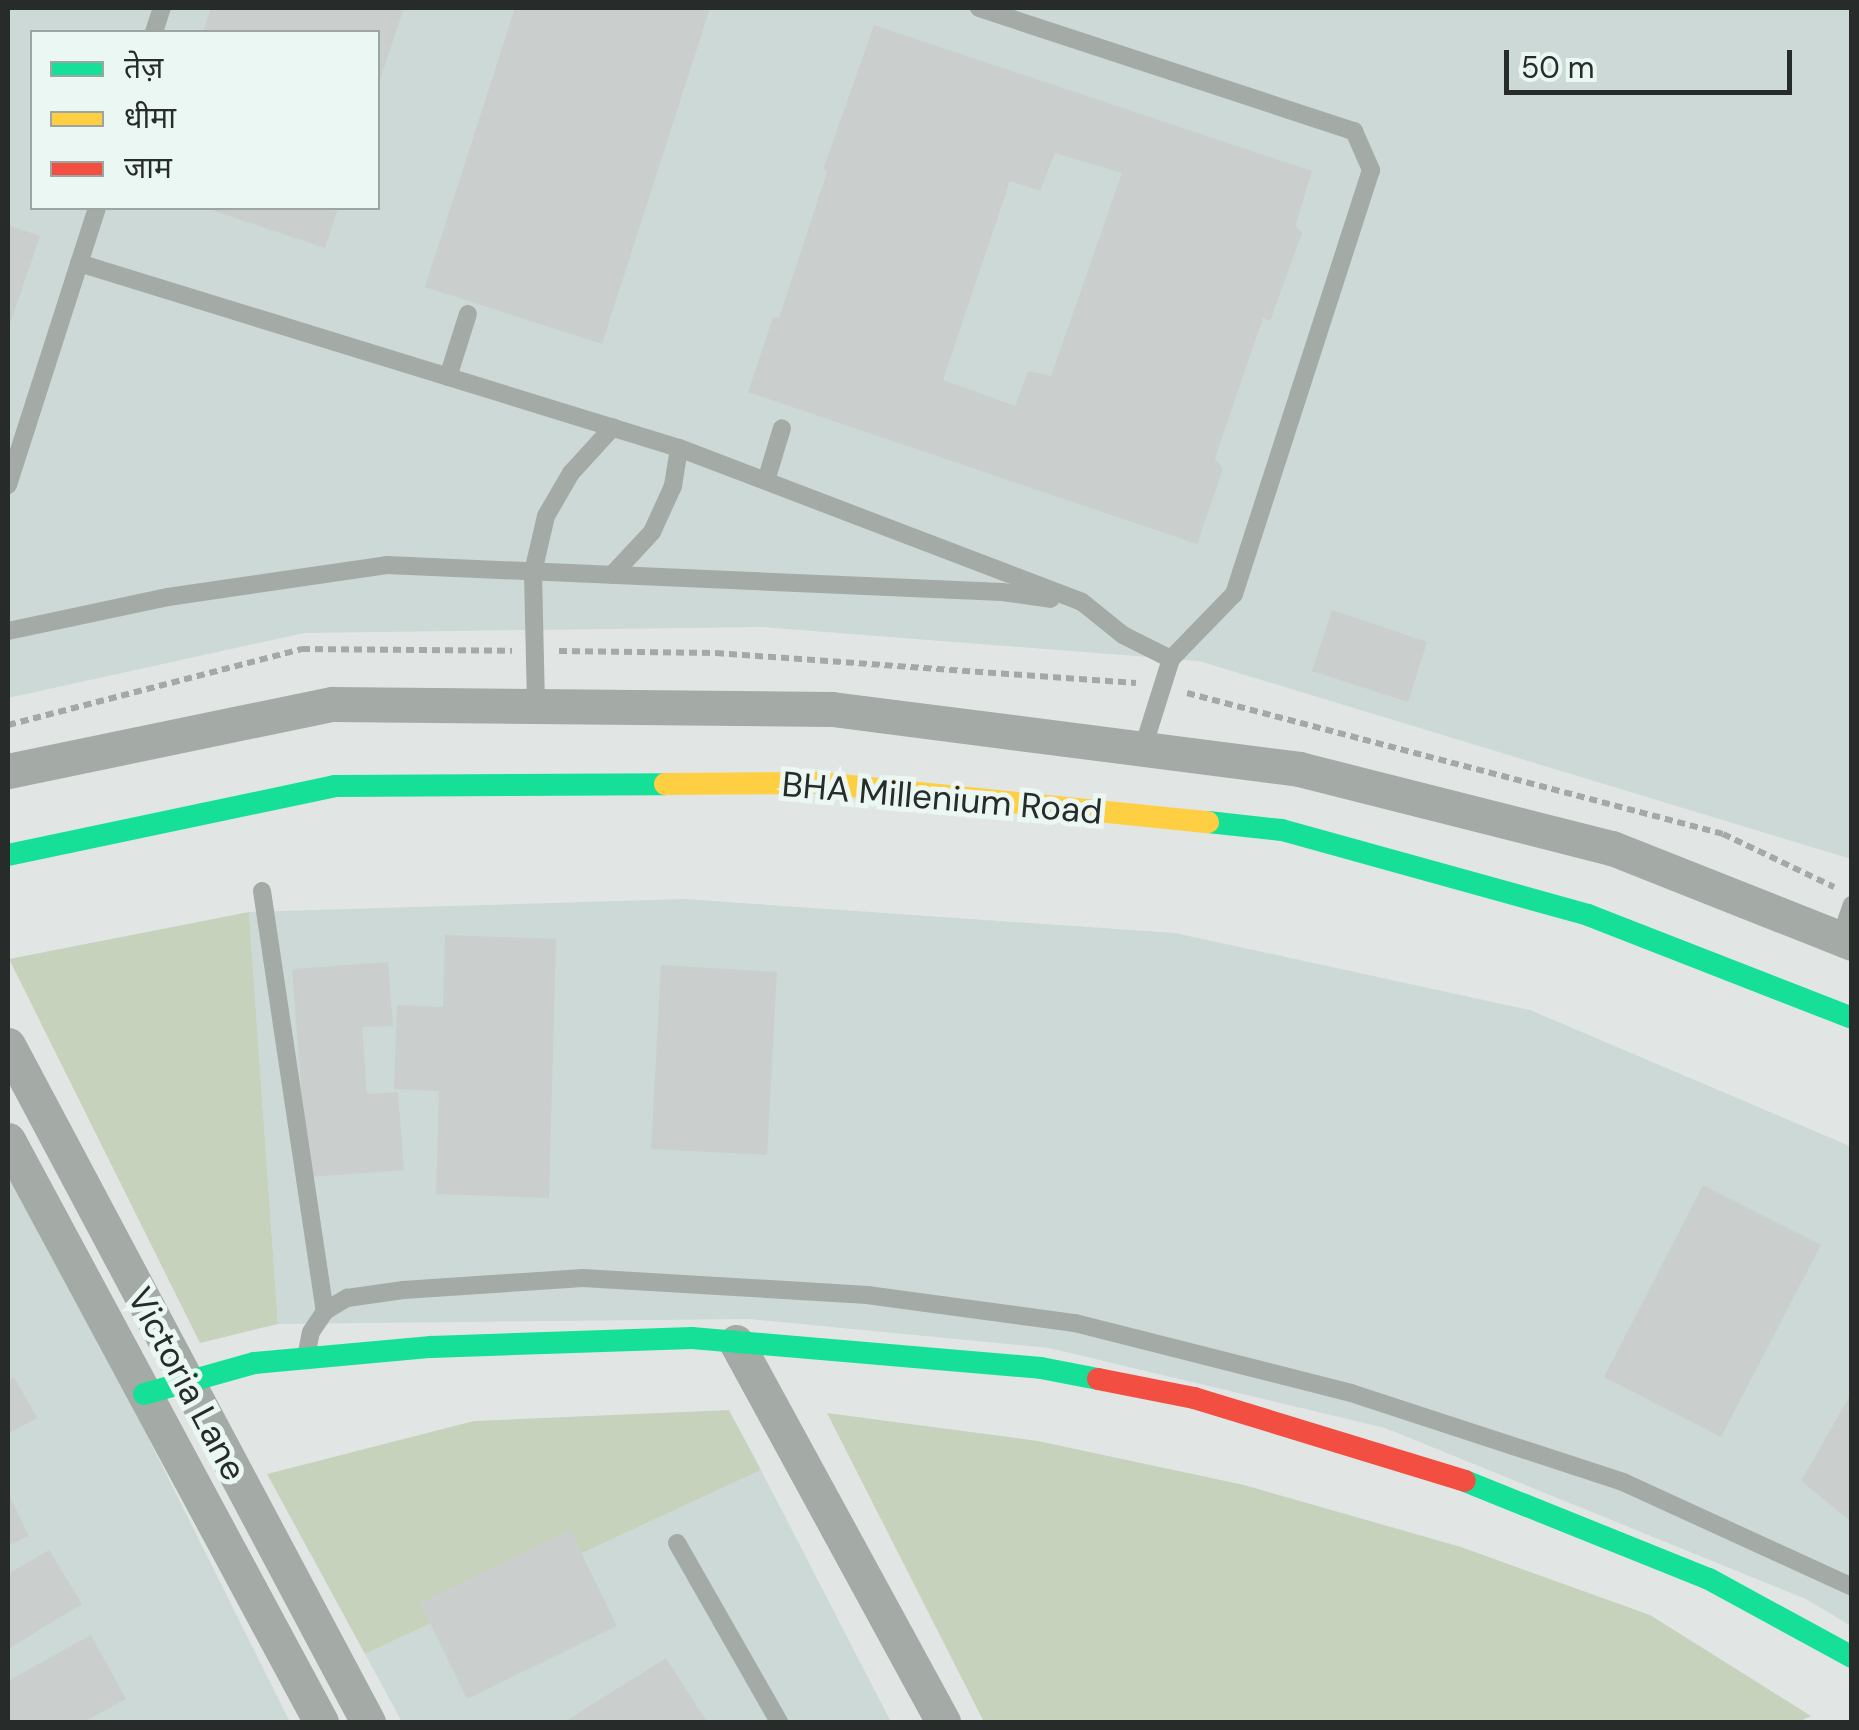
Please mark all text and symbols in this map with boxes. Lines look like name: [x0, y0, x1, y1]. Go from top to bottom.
legend: [30, 30, 380, 210]
scale bar: [1509, 30, 1796, 92]
text: तेज़: [124, 48, 163, 87]
text: 50 m: [1521, 48, 1595, 87]
text: धीमा: [124, 98, 176, 137]
text: जाम: [124, 148, 172, 187]
street label: BHA Millenium Road: [780, 763, 1104, 833]
street label: Victoria Lane: [119, 1280, 255, 1488]

